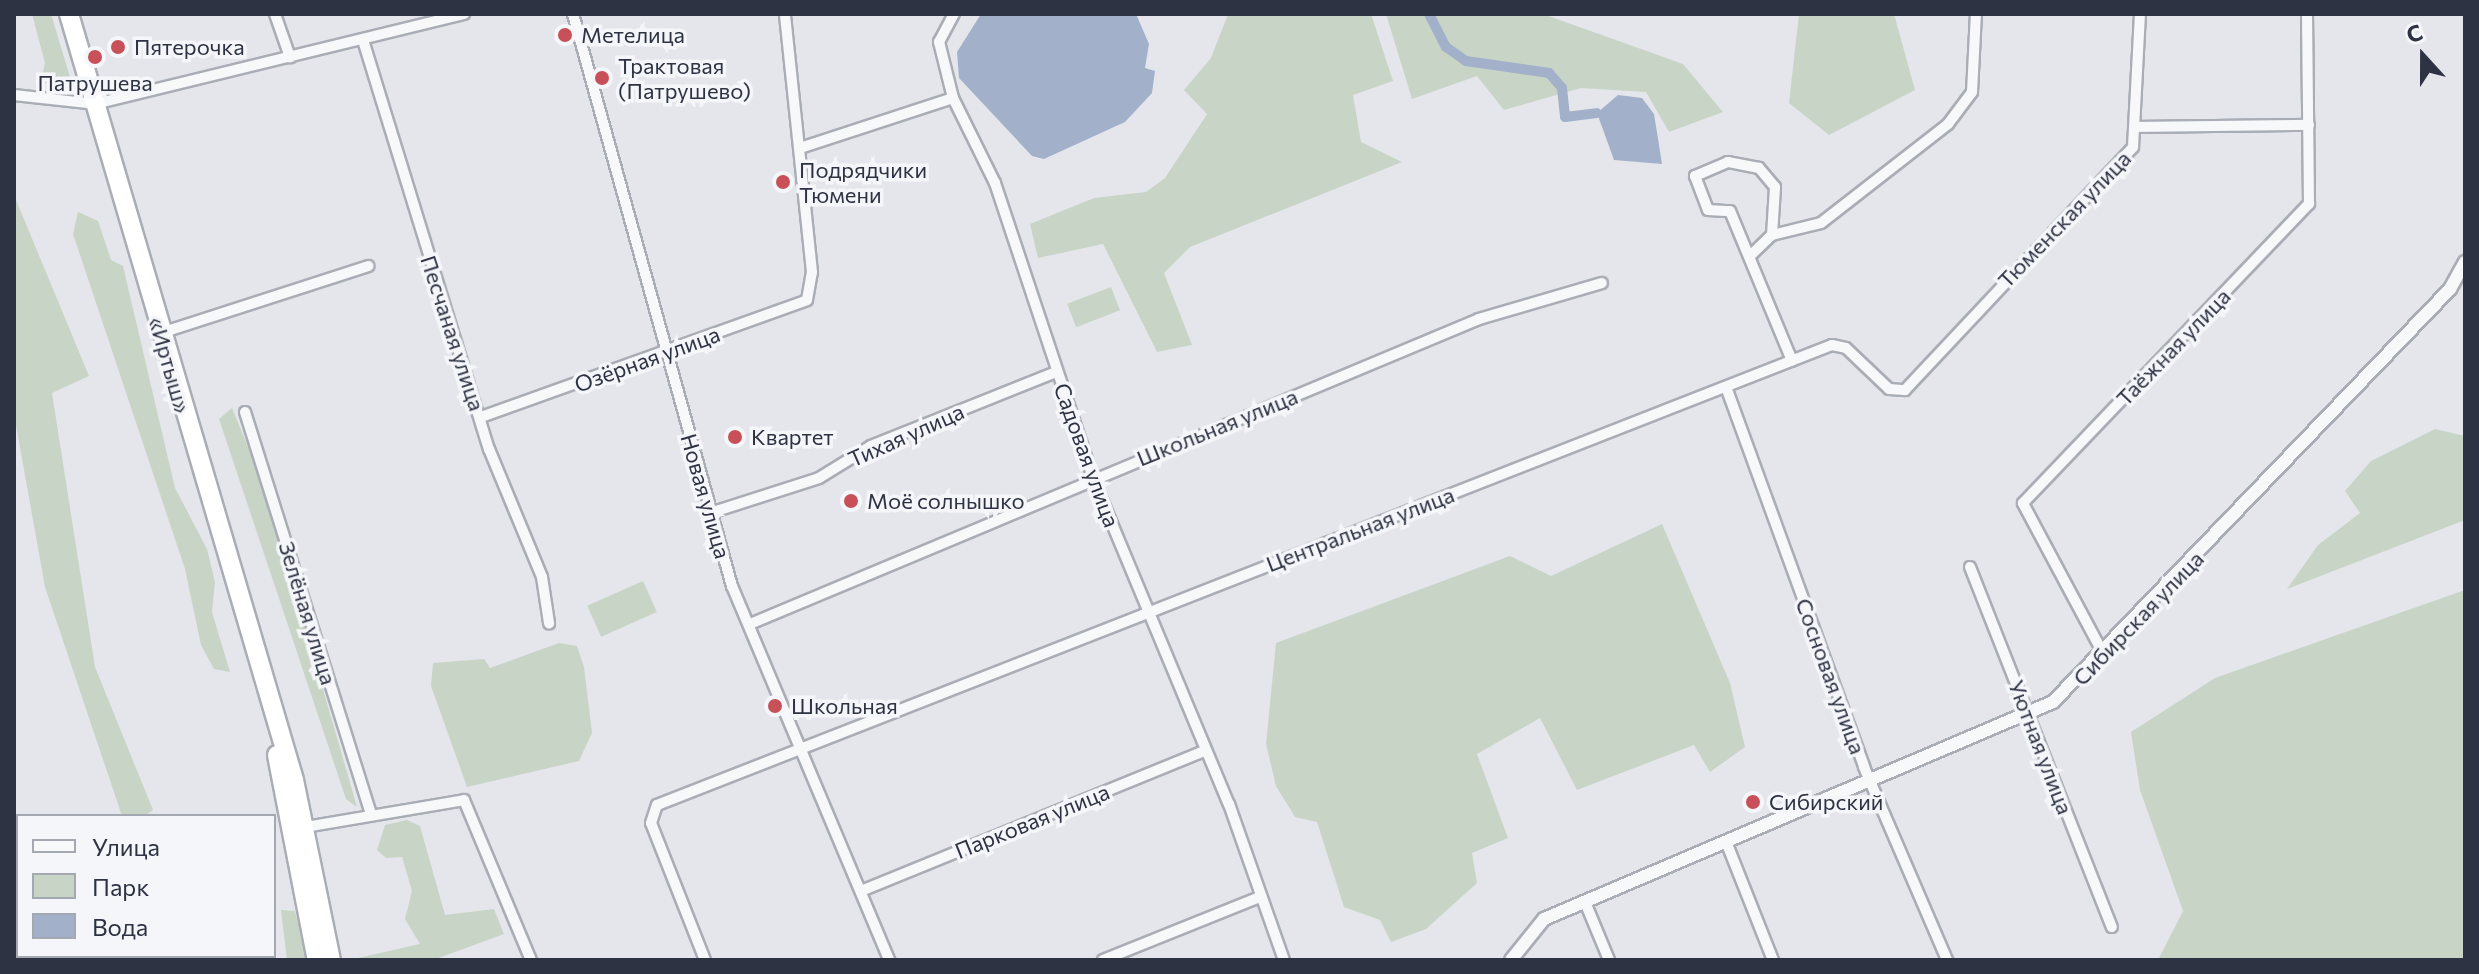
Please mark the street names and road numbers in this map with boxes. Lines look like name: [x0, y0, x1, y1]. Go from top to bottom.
street label: Тюменская улица: [1992, 145, 2136, 293]
street label: Песчаная улица: [415, 252, 491, 414]
street label: Таёжная улица: [2111, 283, 2235, 411]
street label: «Иртыш»: [144, 314, 196, 416]
street label: Озёрная улица: [571, 320, 723, 398]
street label: Садовая улица: [1049, 379, 1125, 531]
street label: Школьная улица: [1133, 383, 1301, 471]
street label: Тихая улица: [844, 398, 968, 472]
street label: Новая улица: [676, 431, 736, 561]
street label: Центральная улица: [1262, 481, 1458, 577]
street label: Зелёная улица: [274, 538, 342, 688]
street label: Сибирская улица: [2067, 545, 2209, 691]
street label: Сосновая улица: [1791, 595, 1871, 757]
street label: Уютная улица: [2003, 676, 2079, 818]
street label: Парковая улица: [951, 778, 1113, 864]

